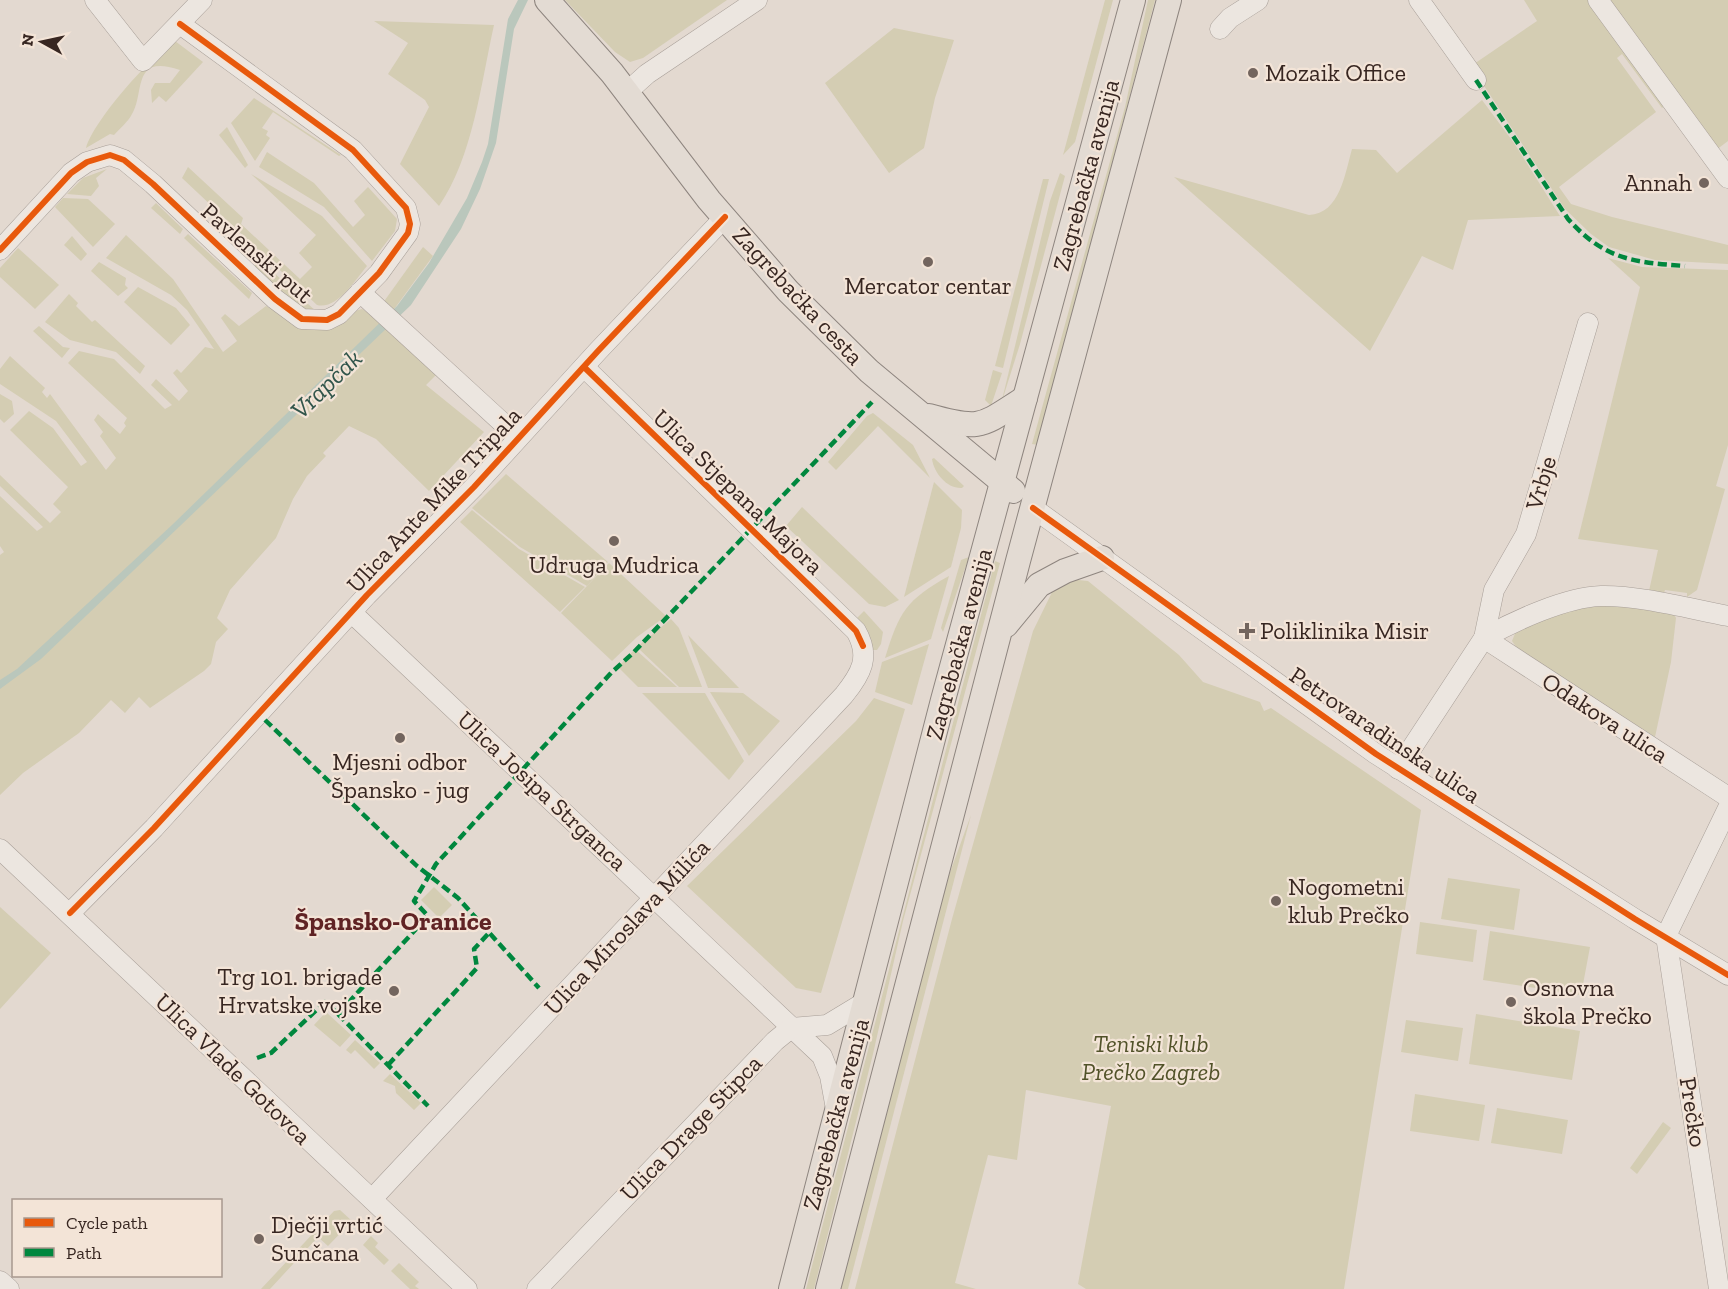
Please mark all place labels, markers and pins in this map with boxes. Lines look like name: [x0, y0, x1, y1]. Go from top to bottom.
place label: Mozaik Office: [1265, 58, 1406, 87]
marker: Mozaik Office: [1246, 66, 1260, 80]
place label: Annah: [1624, 168, 1693, 197]
marker: Annah: [1697, 176, 1711, 190]
marker: Mercator centar: [921, 255, 935, 269]
place label: Mercator centar: [844, 271, 1012, 300]
marker: Udruga Mudrica: [607, 534, 621, 548]
place label: Udruga Mudrica: [529, 550, 700, 579]
place label: Poliklinika Misir: [1260, 616, 1429, 645]
marker: Poliklinika Misir: [1238, 622, 1256, 640]
marker: Mjesni odbor Špansko - jug: [393, 731, 407, 745]
place label: Mjesni odbor Špansko - jug: [331, 747, 469, 804]
place label: Nogometni klub Prečko: [1288, 872, 1409, 929]
marker: Nogometni klub Prečko: [1269, 894, 1283, 908]
place label: Trg 101. brigade Hrvatske vojske: [217, 962, 382, 1019]
place label: Osnovna škola Prečko: [1523, 973, 1652, 1030]
marker: Trg 101. brigade Hrvatske vojske: [387, 984, 401, 998]
marker: Osnovna škola Prečko: [1504, 995, 1518, 1009]
place label: Dječji vrtić Sunčana: [271, 1210, 383, 1267]
marker: Dječji vrtić Sunčana: [252, 1232, 266, 1246]

